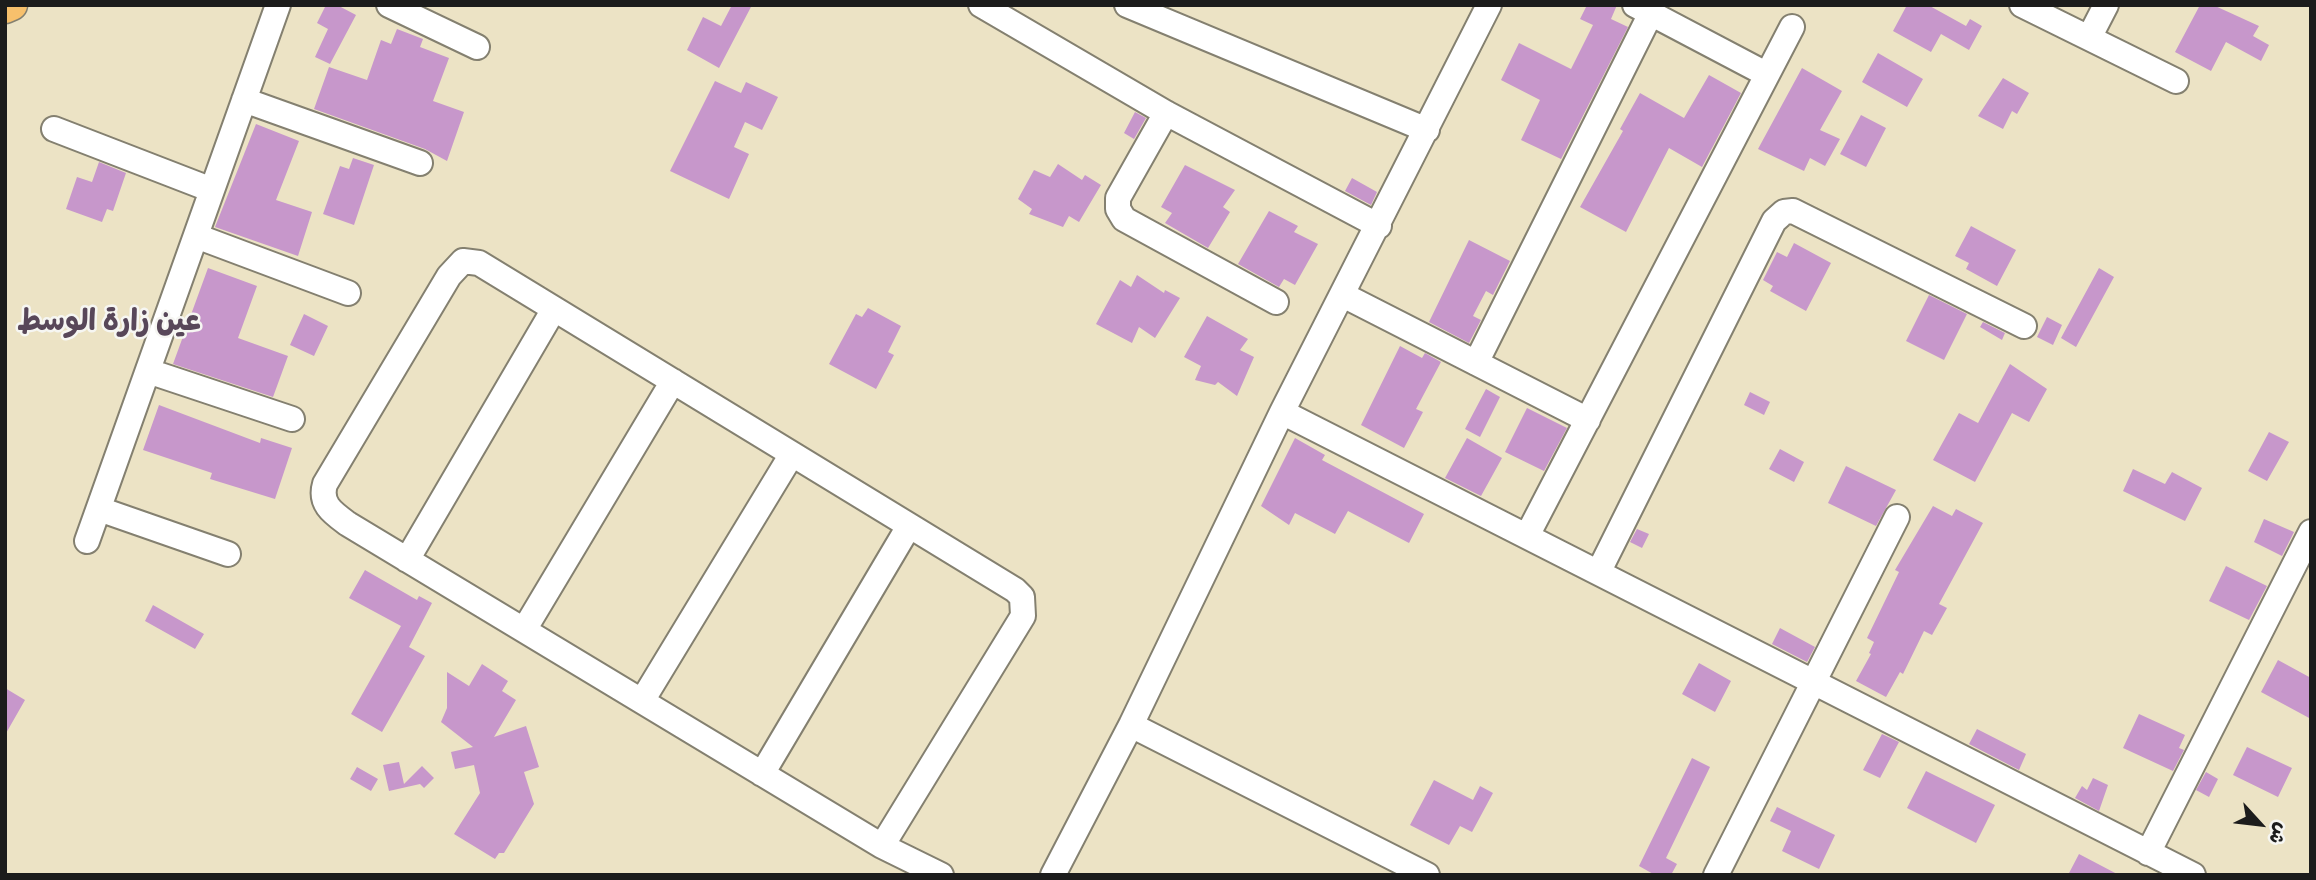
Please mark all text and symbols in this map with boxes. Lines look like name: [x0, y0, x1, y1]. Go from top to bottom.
district label: عين زارة الوسط: [17, 304, 201, 340]
north arrow: [2225, 789, 2295, 859]
text: ش: [2263, 819, 2294, 848]

